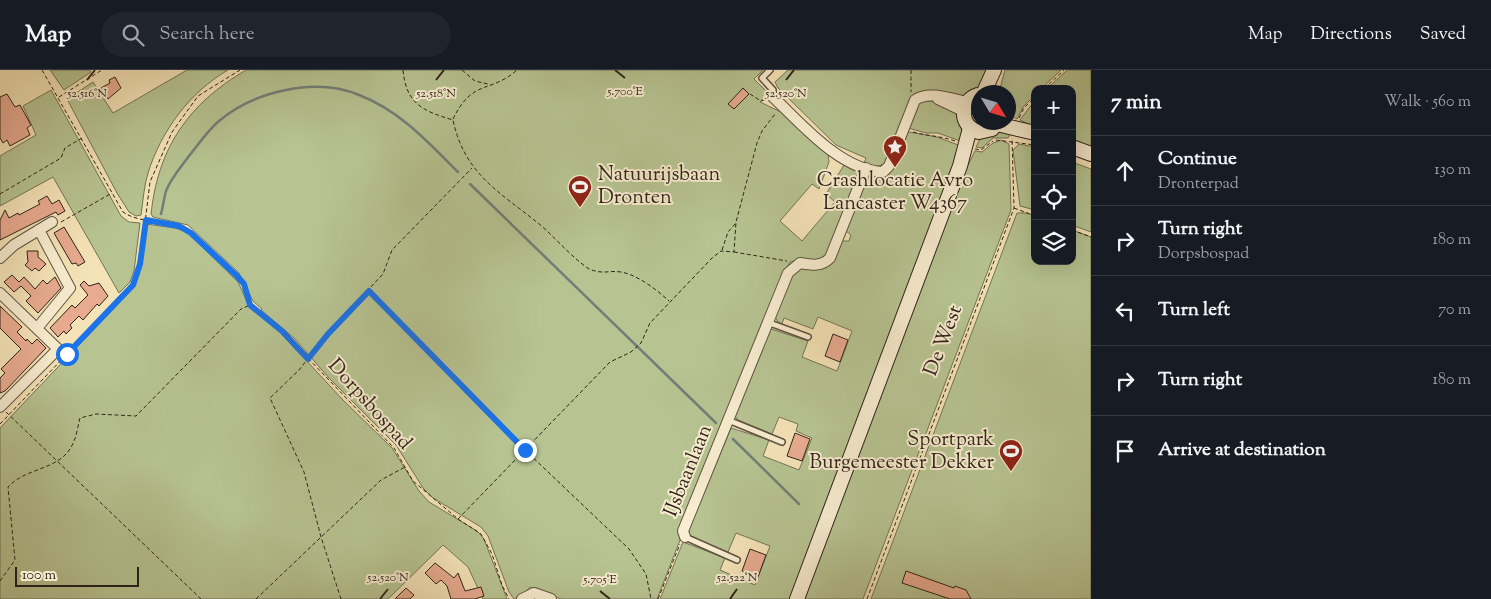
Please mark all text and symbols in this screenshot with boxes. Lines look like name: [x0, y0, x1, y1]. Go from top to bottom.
search box: [101, 12, 451, 57]
text: Map: [25, 18, 71, 52]
icon: search: [119, 21, 147, 49]
text: Search here: [159, 21, 255, 48]
text: Map: [1248, 22, 1283, 48]
text: Directions: [1311, 22, 1392, 48]
text: Saved: [1420, 22, 1466, 48]
text: 5.700°E: [606, 83, 644, 101]
text: 52.516°N: [66, 85, 107, 103]
text: 52.518°N: [415, 85, 456, 103]
text: 52.520°N: [764, 85, 807, 103]
north arrow: [971, 85, 1016, 130]
map controls: [1031, 85, 1076, 265]
button: +: [1031, 85, 1076, 130]
text: 7 min: [1111, 88, 1162, 118]
text: Walk · 560 m: [1384, 91, 1471, 114]
button: −: [1031, 130, 1076, 175]
place icon: Crashlocatie Avro Lancaster W4367: [882, 134, 908, 168]
text: Continue: [1158, 146, 1237, 173]
icon: ahead: [1111, 157, 1139, 185]
text: 130 m: [1434, 159, 1471, 182]
place label: Natuurijsbaan Dronten: [598, 161, 720, 213]
place label: Crashlocatie Avro Lancaster W4367: [817, 167, 973, 219]
text: Dronterpad: [1158, 173, 1239, 196]
sports icon: Natuurijsbaan Dronten: [567, 174, 593, 208]
button: locate: [1031, 175, 1076, 220]
text: Turn right: [1158, 216, 1242, 243]
button: layers: [1031, 220, 1076, 265]
icon: right: [1111, 227, 1139, 255]
text: 180 m: [1432, 229, 1471, 252]
text: Dorpsbospad: [1158, 243, 1249, 266]
icon: left: [1111, 297, 1139, 325]
text: Turn left: [1158, 297, 1230, 324]
text: 70 m: [1438, 299, 1471, 322]
street label: De West: [917, 301, 971, 381]
route start: [56, 343, 79, 366]
street label: Dorpsbospad: [320, 353, 418, 457]
icon: right: [1111, 367, 1139, 395]
text: Turn right: [1158, 367, 1242, 394]
text: 180 m: [1432, 369, 1471, 392]
street label: IJsbaanlaan: [657, 420, 721, 521]
place label: Sportpark Burgemeester Dekker: [809, 426, 994, 478]
icon: arrive: [1111, 437, 1139, 465]
text: Arrive at destination: [1158, 437, 1326, 464]
sports icon: Sportpark Burgemeester Dekker: [998, 438, 1024, 472]
route end: [514, 439, 537, 462]
scale bar: [15, 564, 139, 587]
text: 100 m: [22, 566, 56, 586]
text: 52.520°N: [366, 569, 409, 587]
text: 52.522°N: [716, 569, 758, 587]
text: 5.705°E: [582, 571, 618, 589]

